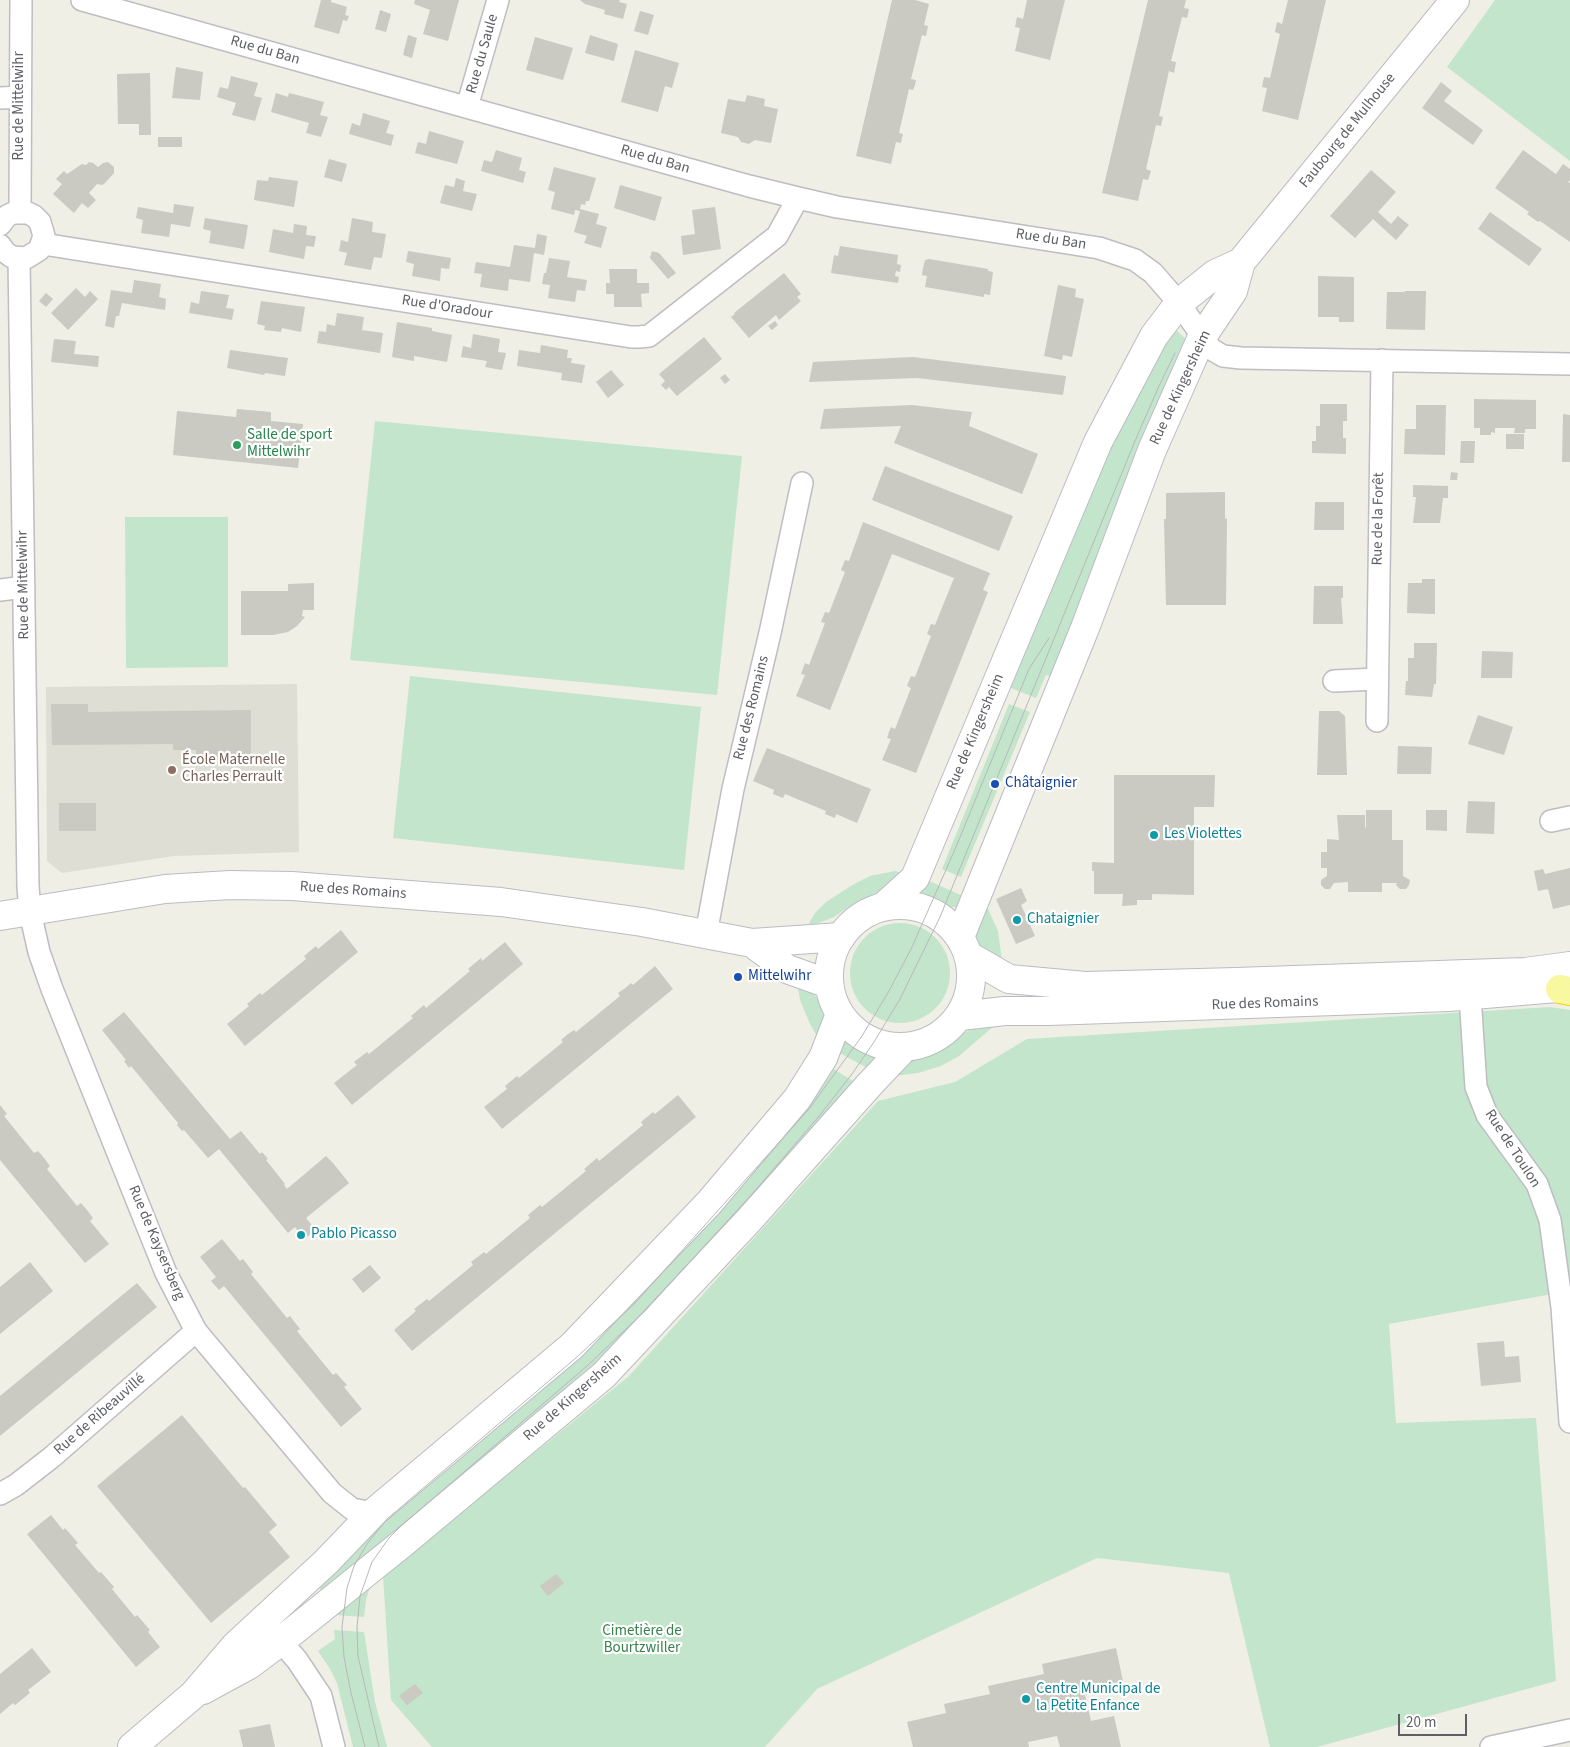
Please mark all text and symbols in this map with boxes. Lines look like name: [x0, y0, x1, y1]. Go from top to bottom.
street label: Rue du Saule: [463, 12, 503, 96]
street label: Rue du Ban: [228, 33, 302, 69]
street label: Rue de Mittelwihr: [11, 51, 29, 161]
street label: Faubourg de Mulhouse: [1296, 70, 1400, 192]
street label: Rue du Ban: [618, 142, 692, 178]
street label: Rue du Ban: [1014, 226, 1088, 254]
street label: Rue d'Oradour: [400, 292, 494, 324]
street label: Rue de Kingersheim: [1147, 328, 1215, 448]
place label: Salle de sport Mittelwihr: [247, 427, 332, 462]
marker: Salle de sport Mittelwihr: [231, 439, 243, 451]
street label: Rue de la Forêt: [1369, 472, 1389, 566]
street label: Rue de Mittelwihr: [14, 530, 34, 640]
street label: Rue des Romains: [730, 654, 774, 762]
street label: Rue de Kingersheim: [943, 671, 1009, 793]
place label: École Maternelle Charles Perrault: [182, 752, 285, 787]
marker: École Maternelle Charles Perrault: [166, 764, 178, 776]
place label: Châtaignier: [1005, 775, 1077, 793]
marker: Châtaignier: [989, 778, 1001, 790]
place label: Les Violettes: [1164, 826, 1242, 844]
marker: Les Violettes: [1148, 829, 1160, 841]
street label: Rue des Romains: [299, 878, 407, 904]
place label: Chataignier: [1027, 911, 1099, 929]
marker: Chataignier: [1011, 914, 1023, 926]
place label: Mittelwihr: [748, 968, 811, 986]
marker: Mittelwihr: [732, 971, 744, 983]
street label: Rue des Romains: [1211, 993, 1319, 1015]
street label: Rue de Toulon: [1480, 1107, 1544, 1191]
street label: Rue de Kaysersberg: [124, 1183, 188, 1303]
place label: Pablo Picasso: [311, 1226, 397, 1244]
marker: Pablo Picasso: [295, 1229, 307, 1241]
street label: Rue de Kingersheim: [520, 1350, 626, 1446]
street label: Rue de Ribeauvillé: [51, 1370, 149, 1460]
park label: Cimetière de Bourtzwiller: [602, 1623, 682, 1658]
place label: Centre Municipal de la Petite Enfance: [1036, 1681, 1161, 1716]
marker: Centre Municipal de la Petite Enfance: [1020, 1693, 1032, 1705]
scale bar: [1400, 1704, 1469, 1736]
text: 20 m: [1406, 1712, 1436, 1733]

